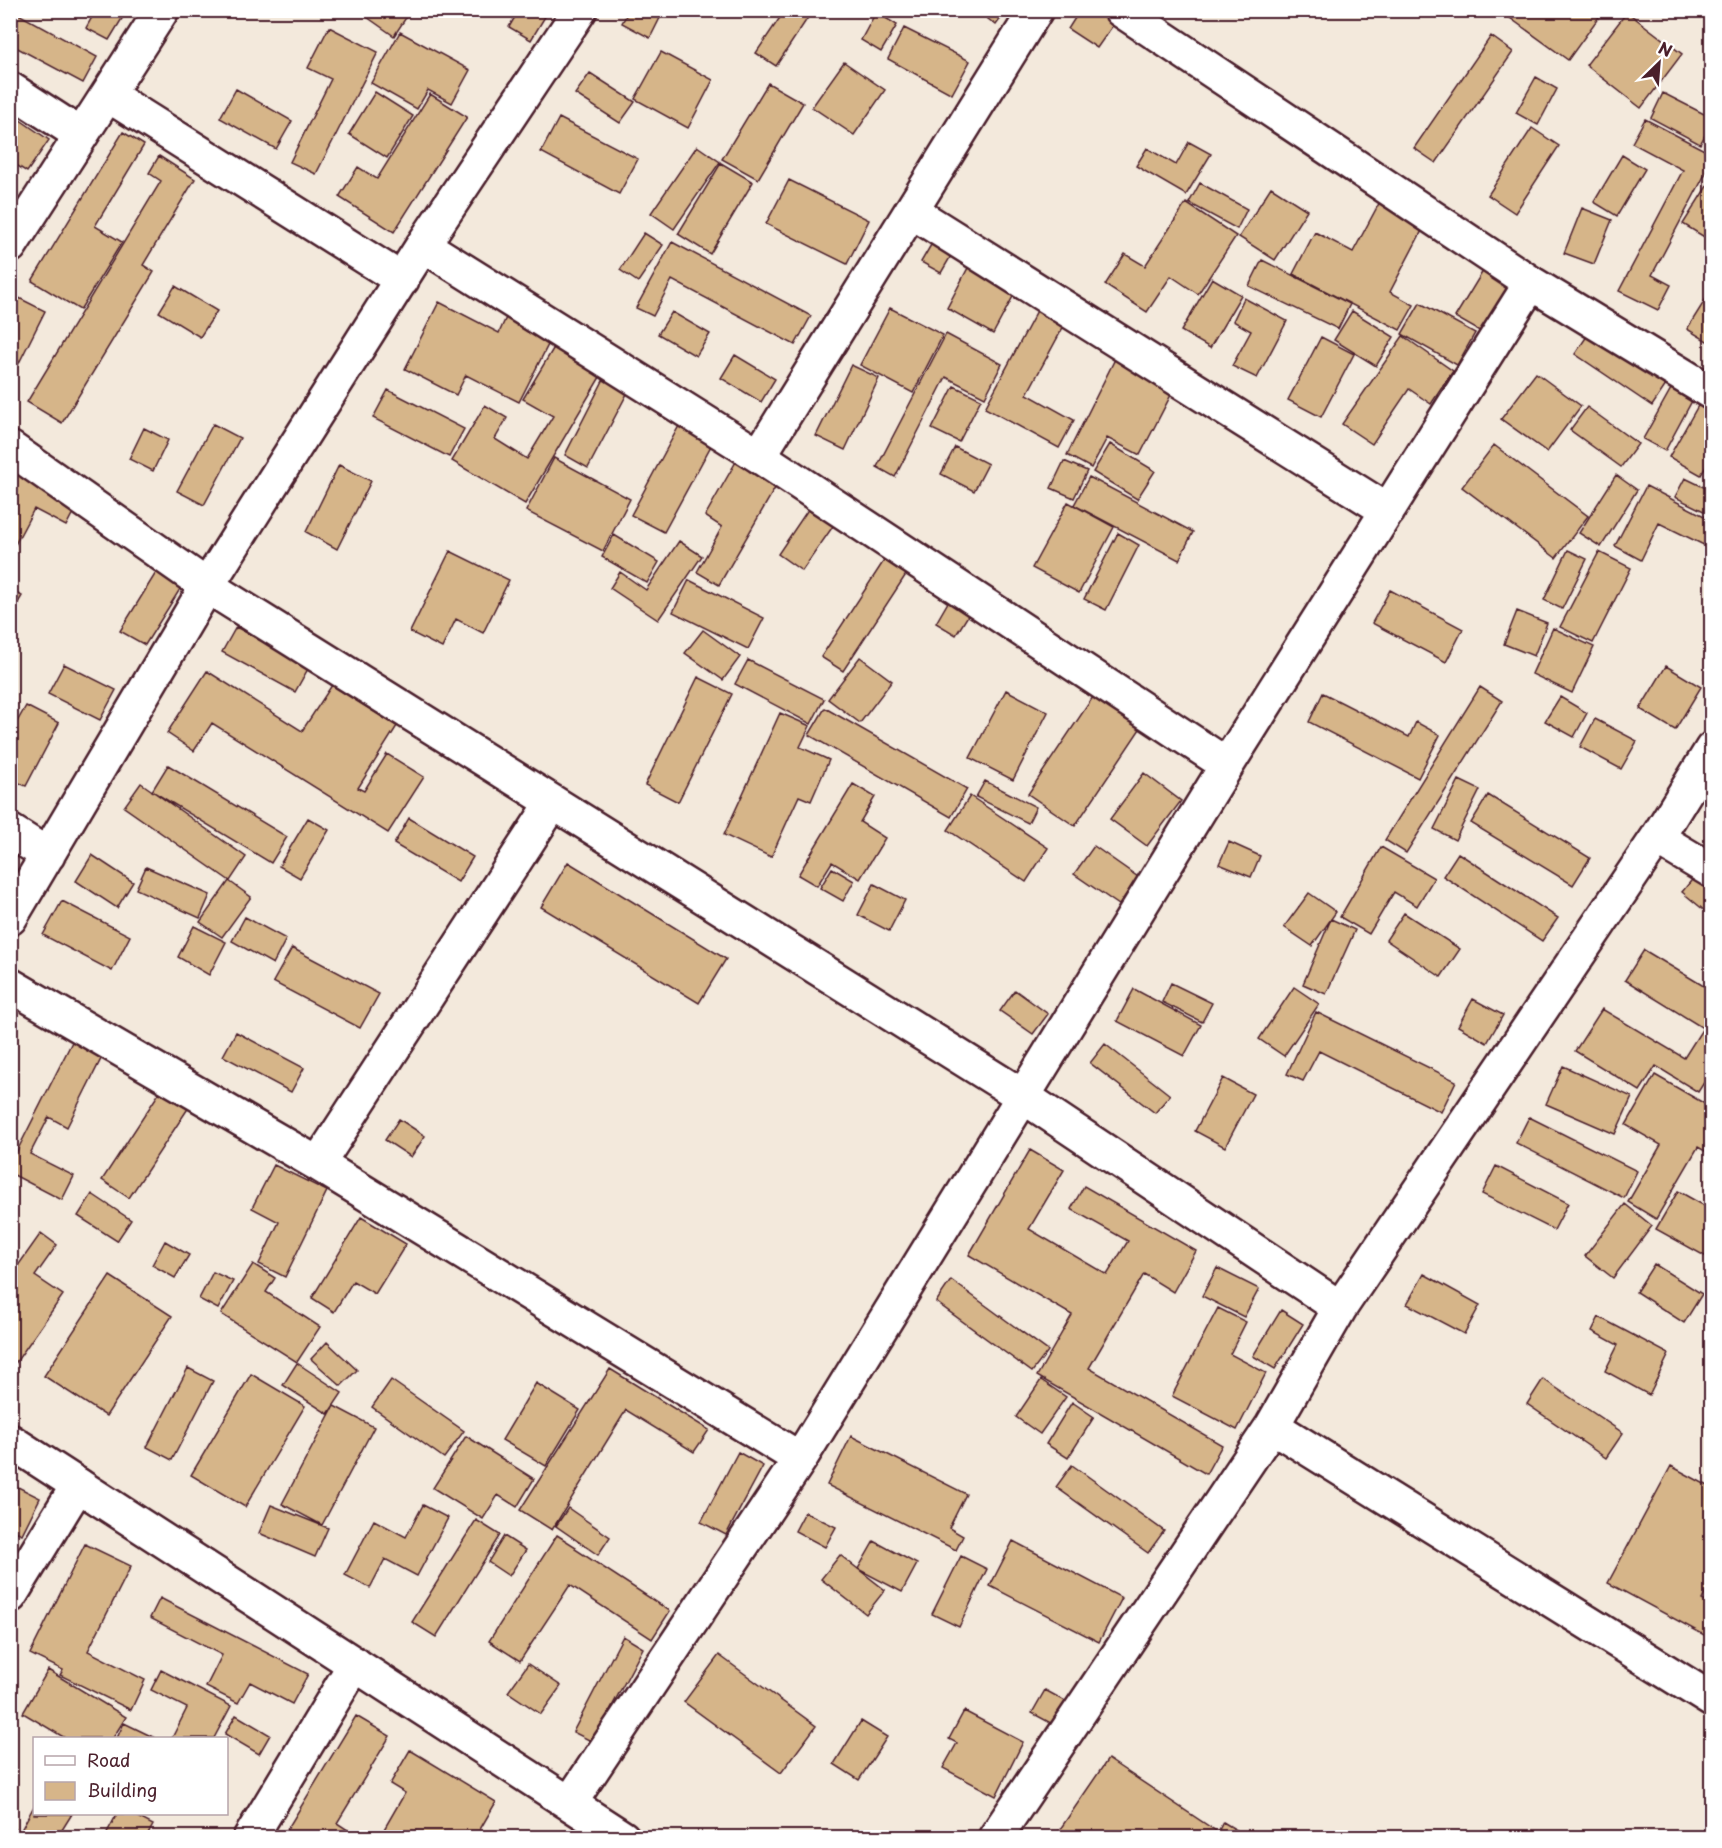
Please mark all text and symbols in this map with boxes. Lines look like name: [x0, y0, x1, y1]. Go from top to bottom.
north arrow: [1629, 33, 1689, 93]
text: N: [1655, 35, 1677, 62]
legend: [33, 1737, 228, 1815]
text: Road: [87, 1746, 131, 1773]
text: Building: [87, 1776, 157, 1803]

